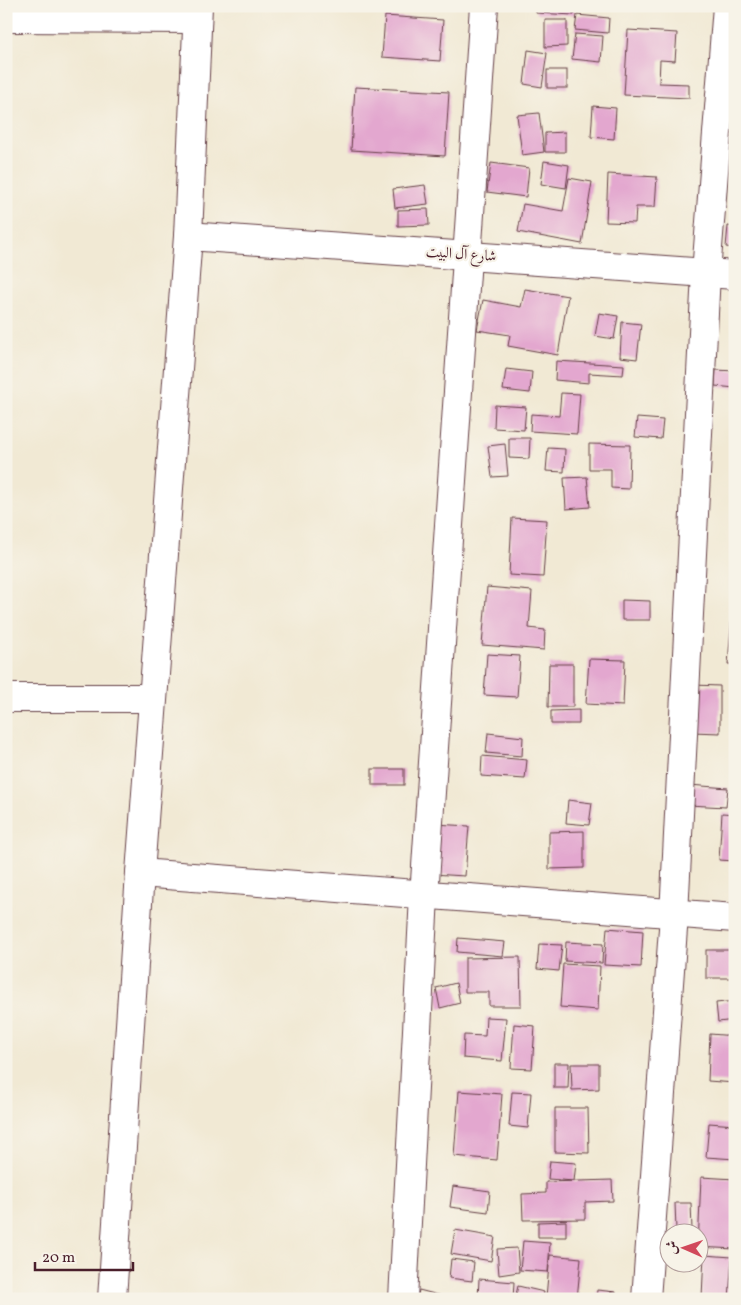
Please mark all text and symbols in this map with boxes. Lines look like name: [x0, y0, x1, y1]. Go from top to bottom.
street label: شارع آل البيت: [425, 242, 497, 269]
north arrow: [658, 1222, 708, 1272]
scale bar: [35, 1240, 132, 1272]
text: ش: [663, 1240, 682, 1255]
text: 20 m: [42, 1248, 75, 1269]

